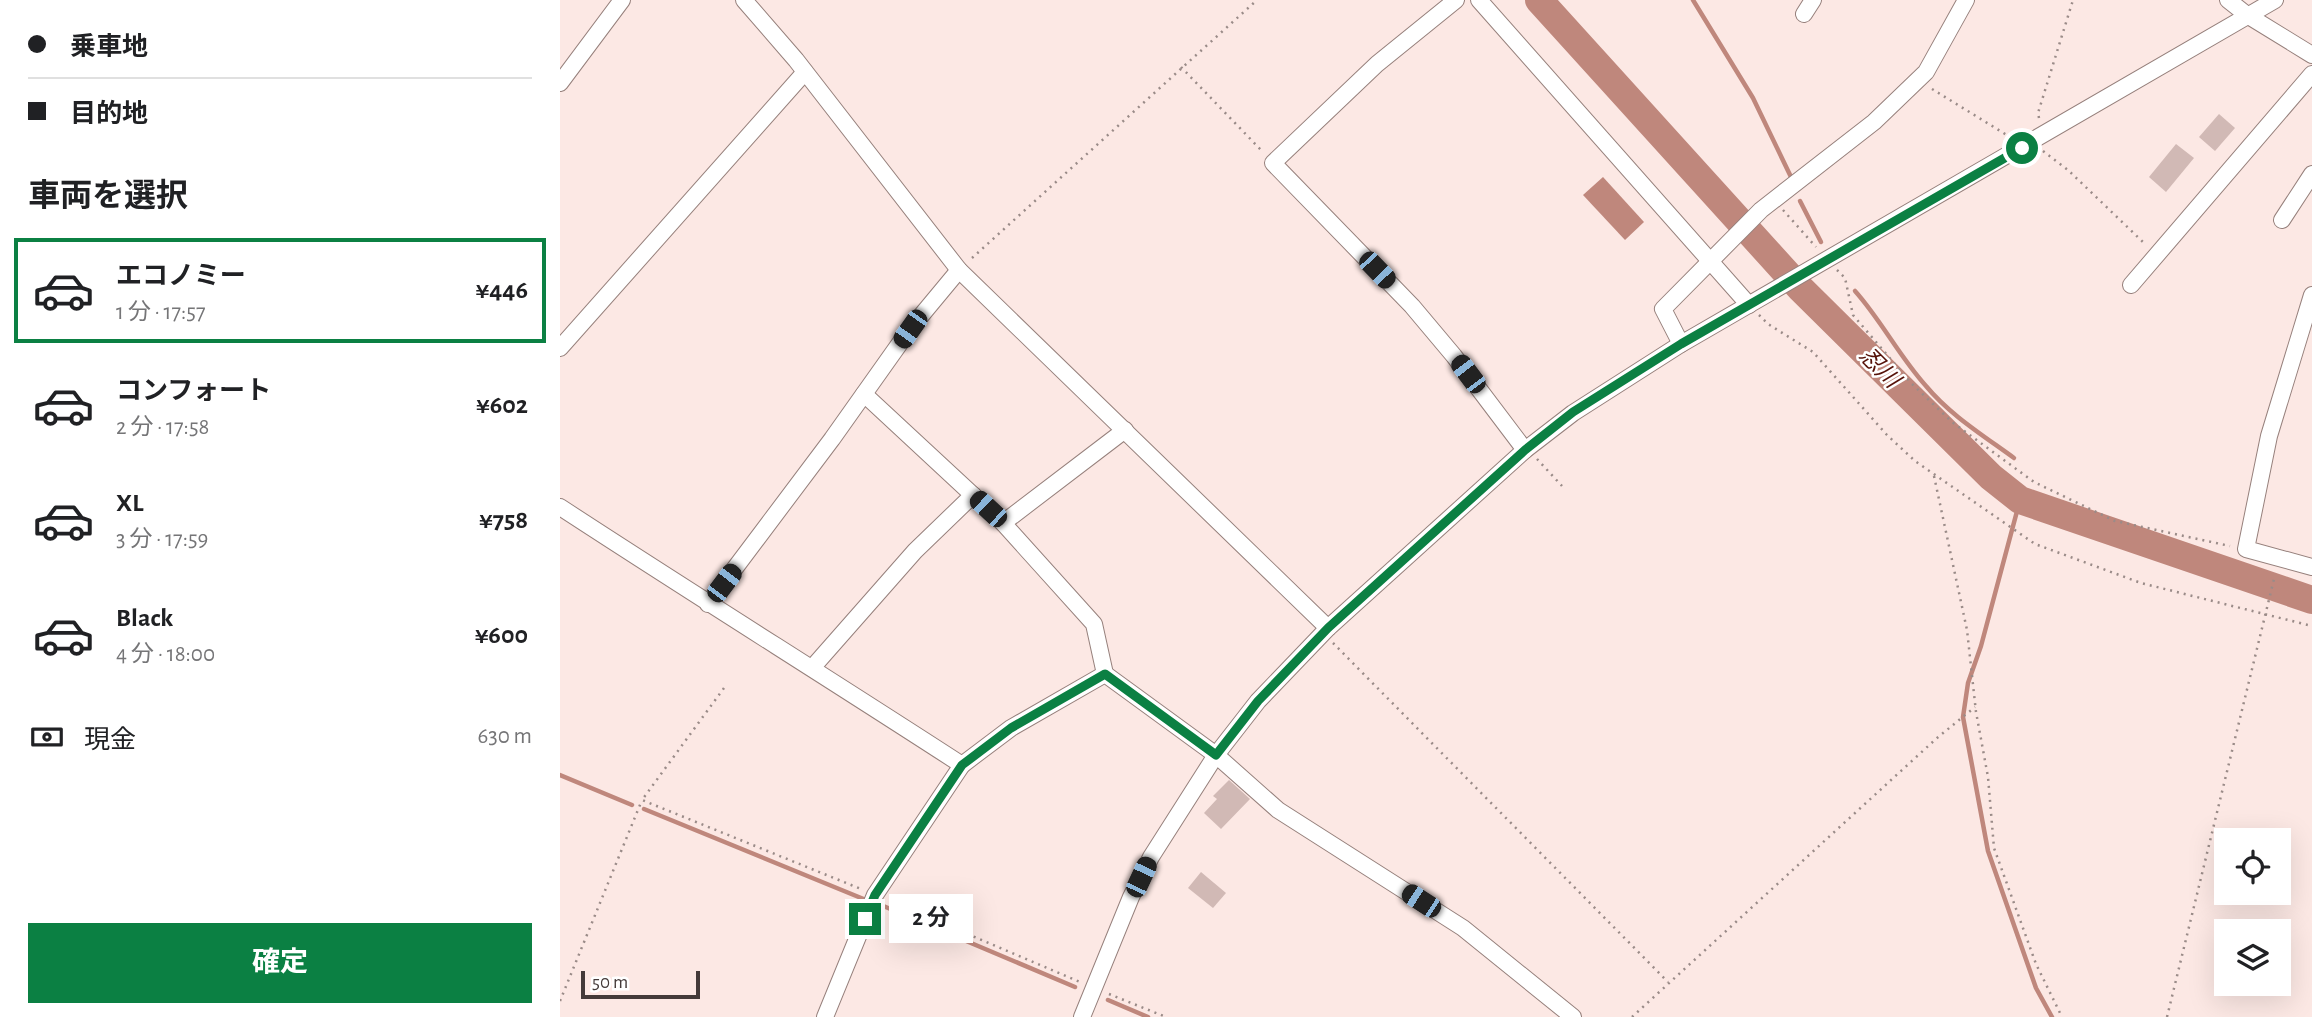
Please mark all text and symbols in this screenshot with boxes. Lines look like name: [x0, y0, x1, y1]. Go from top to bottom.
text: 乗車地: [70, 34, 148, 60]
text: 目的地: [70, 101, 148, 127]
route start: [2006, 132, 2038, 164]
text: 車両を選択: [28, 180, 188, 212]
car: [1355, 248, 1400, 292]
icon: car: [32, 259, 95, 322]
text: エコノミー: [116, 263, 246, 289]
text: ¥446: [476, 277, 528, 303]
text: 1 分 · 17:57: [116, 301, 206, 324]
car: [890, 306, 931, 352]
water label: 忍川: [1855, 343, 1906, 395]
car: [1447, 351, 1490, 397]
icon: car: [32, 374, 95, 437]
text: コンフォート: [116, 378, 271, 404]
text: ¥602: [476, 392, 528, 418]
text: 2 分 · 17:58: [116, 416, 209, 439]
car: [966, 487, 1011, 531]
icon: car: [32, 489, 95, 552]
text: XL: [116, 490, 143, 516]
text: ¥758: [479, 507, 528, 533]
text: 3 分 · 17:59: [116, 528, 208, 551]
car: [703, 560, 746, 606]
icon: car: [32, 604, 95, 667]
text: Black: [116, 605, 173, 631]
text: ¥600: [475, 622, 528, 648]
text: 4 分 · 18:00: [116, 643, 215, 666]
icon: cash: [28, 718, 66, 756]
text: 630 m: [477, 725, 532, 748]
text: 現金: [84, 727, 136, 753]
map controls: [2214, 828, 2291, 996]
button: locate: [2214, 828, 2291, 905]
car: [1123, 854, 1160, 900]
car: [1398, 881, 1445, 921]
callout: 2 分: [890, 894, 974, 944]
route end: [849, 903, 881, 935]
text: 2 分: [912, 907, 950, 930]
button: layers: [2214, 919, 2291, 996]
button: 確定: [28, 923, 532, 1003]
scale bar: [581, 968, 700, 1000]
text: 50 m: [592, 973, 628, 992]

